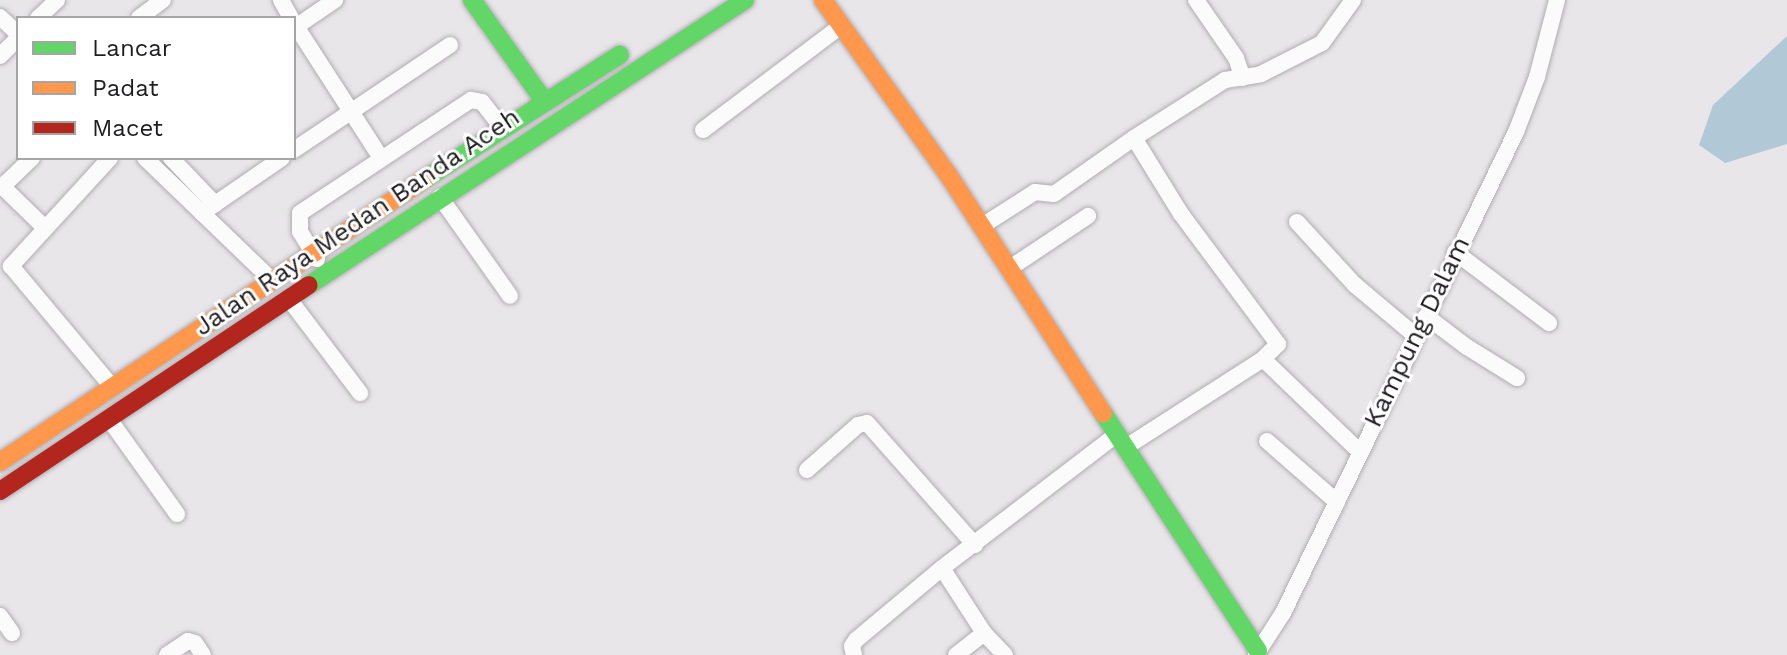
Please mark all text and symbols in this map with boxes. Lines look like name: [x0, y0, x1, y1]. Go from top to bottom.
legend: [16, 16, 296, 160]
text: Lancar: [92, 34, 172, 62]
text: Padat: [92, 74, 158, 102]
street label: Jalan Raya Medan Banda Aceh: [188, 101, 526, 343]
text: Macet: [92, 114, 163, 142]
street label: Kampung Dalam: [1357, 232, 1477, 432]

